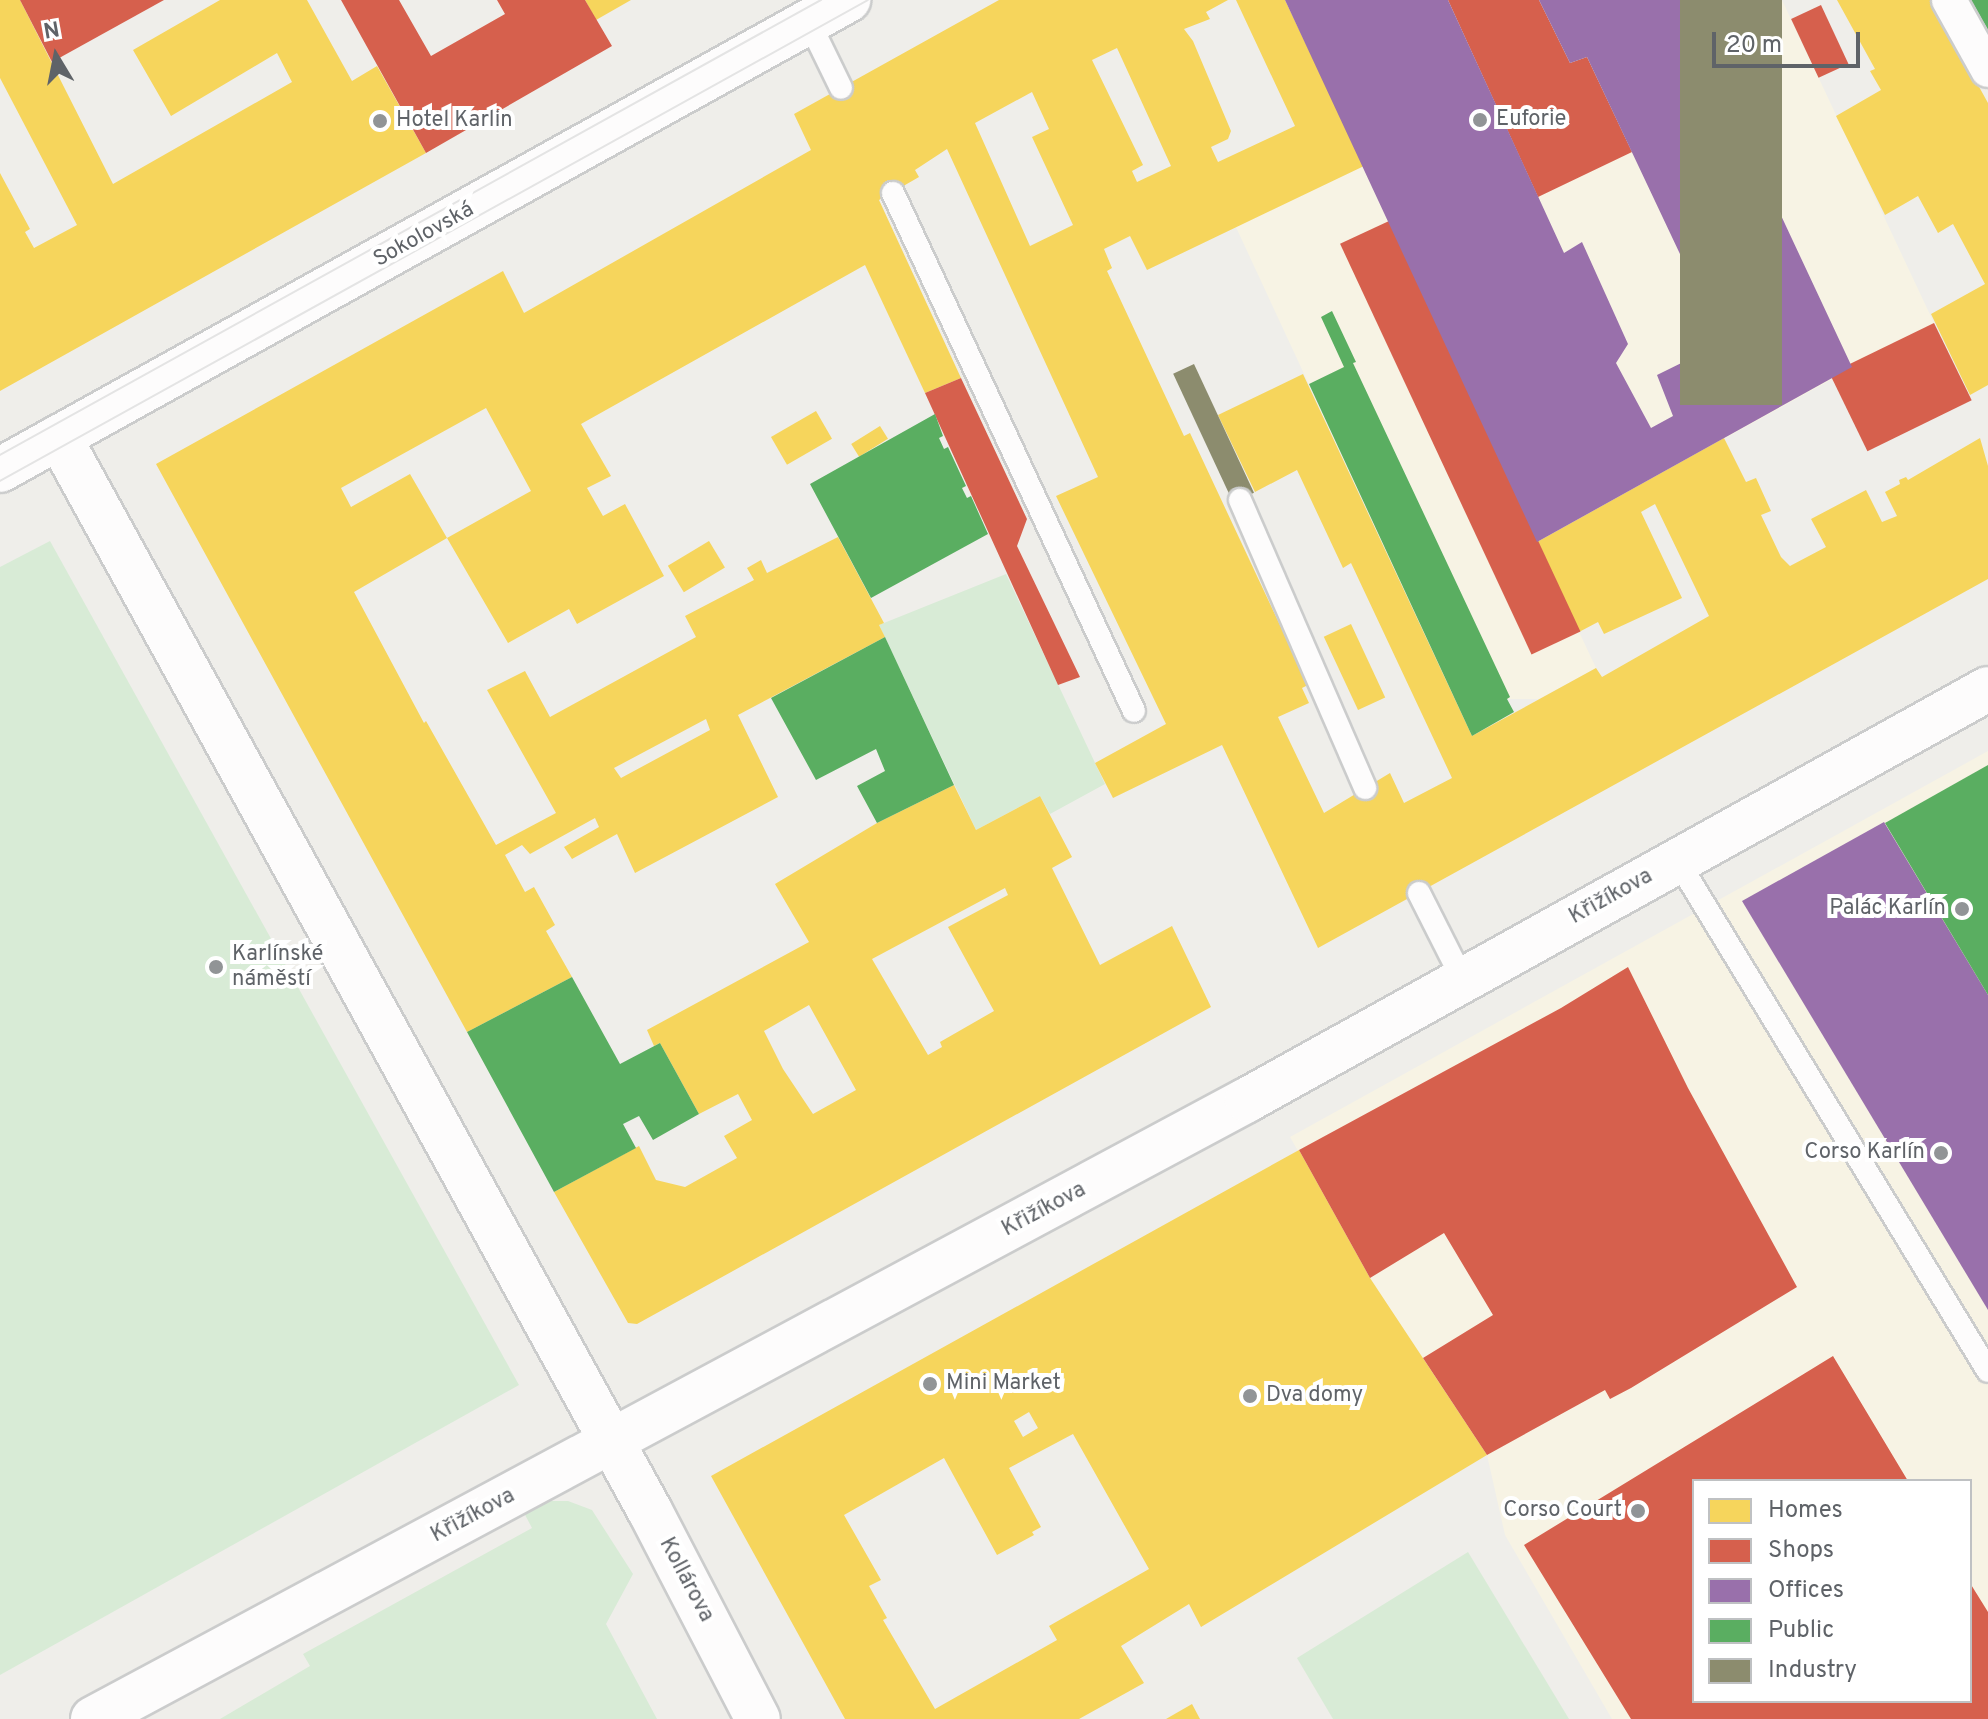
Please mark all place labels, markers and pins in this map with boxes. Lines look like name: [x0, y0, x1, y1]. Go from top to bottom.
place label: Euforie: [1496, 107, 1566, 133]
place label: Hotel Karlin: [396, 108, 513, 134]
marker: Euforie: [1471, 111, 1489, 129]
marker: Hotel Karlin: [371, 112, 389, 130]
place label: Palác Karlín: [1829, 896, 1946, 922]
marker: Palác Karlín: [1953, 900, 1971, 918]
place label: Karlínské náměstí: [232, 941, 323, 992]
marker: Karlínské náměstí: [207, 958, 225, 976]
place label: Corso Karlín: [1804, 1140, 1925, 1166]
marker: Corso Karlín: [1932, 1144, 1950, 1162]
place label: Mini Market: [946, 1371, 1061, 1397]
marker: Mini Market: [921, 1375, 939, 1393]
place label: Dva domy: [1266, 1383, 1363, 1409]
marker: Dva domy: [1241, 1387, 1259, 1405]
place label: Corso Court: [1503, 1498, 1622, 1524]
marker: Corso Court: [1629, 1502, 1647, 1520]

